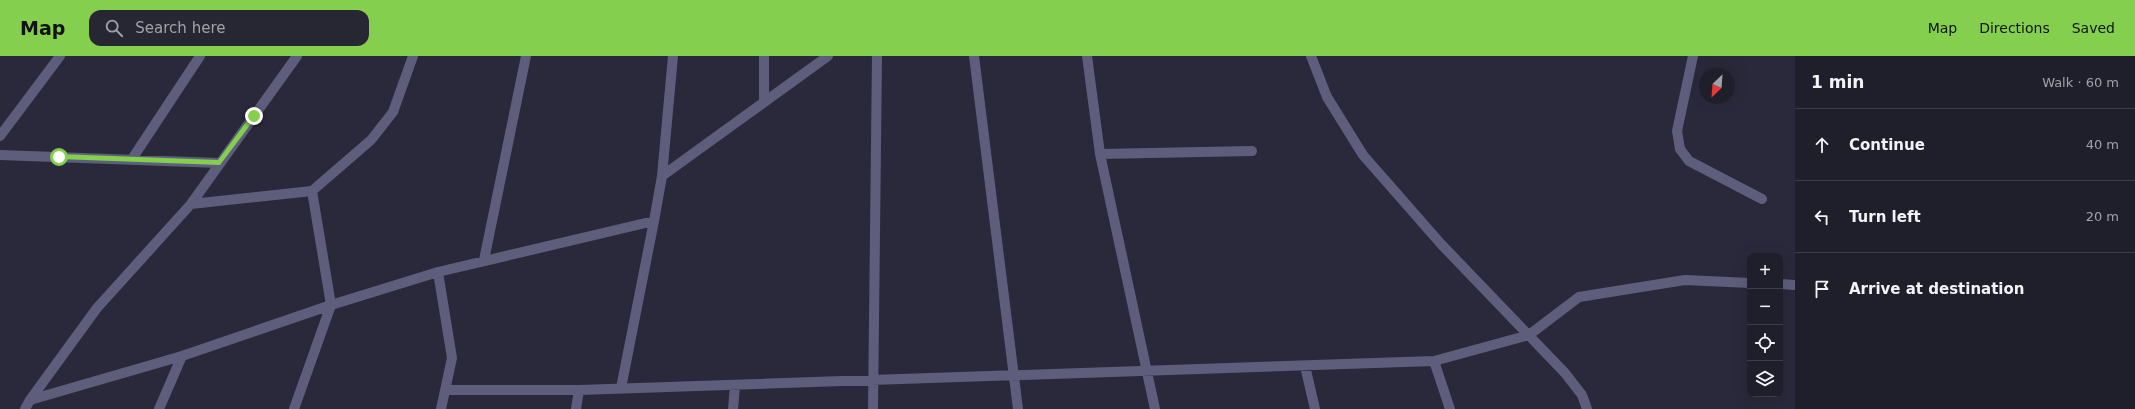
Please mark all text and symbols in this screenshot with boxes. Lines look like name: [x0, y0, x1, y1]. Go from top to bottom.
search box: [89, 10, 369, 46]
text: Map: [20, 17, 65, 39]
icon: search: [103, 17, 125, 39]
text: Search here: [135, 19, 225, 37]
text: Map: [1928, 20, 1957, 36]
text: Directions: [1979, 20, 2050, 36]
text: Saved: [2072, 20, 2115, 36]
north arrow: [1699, 68, 1735, 104]
text: 1 min: [1811, 72, 1864, 92]
text: Walk · 60 m: [2042, 75, 2119, 90]
route end: [245, 107, 263, 125]
icon: ahead: [1811, 134, 1833, 156]
text: Continue: [1849, 136, 1925, 154]
text: 40 m: [2086, 137, 2119, 152]
route start: [50, 148, 68, 166]
icon: left: [1811, 206, 1833, 228]
text: Turn left: [1849, 208, 1921, 226]
text: 20 m: [2086, 209, 2119, 224]
map controls: [1747, 253, 1783, 397]
button: +: [1747, 253, 1783, 289]
icon: arrive: [1811, 278, 1833, 300]
text: Arrive at destination: [1849, 280, 2024, 298]
button: −: [1747, 289, 1783, 325]
button: locate: [1747, 325, 1783, 361]
button: layers: [1747, 361, 1783, 397]

